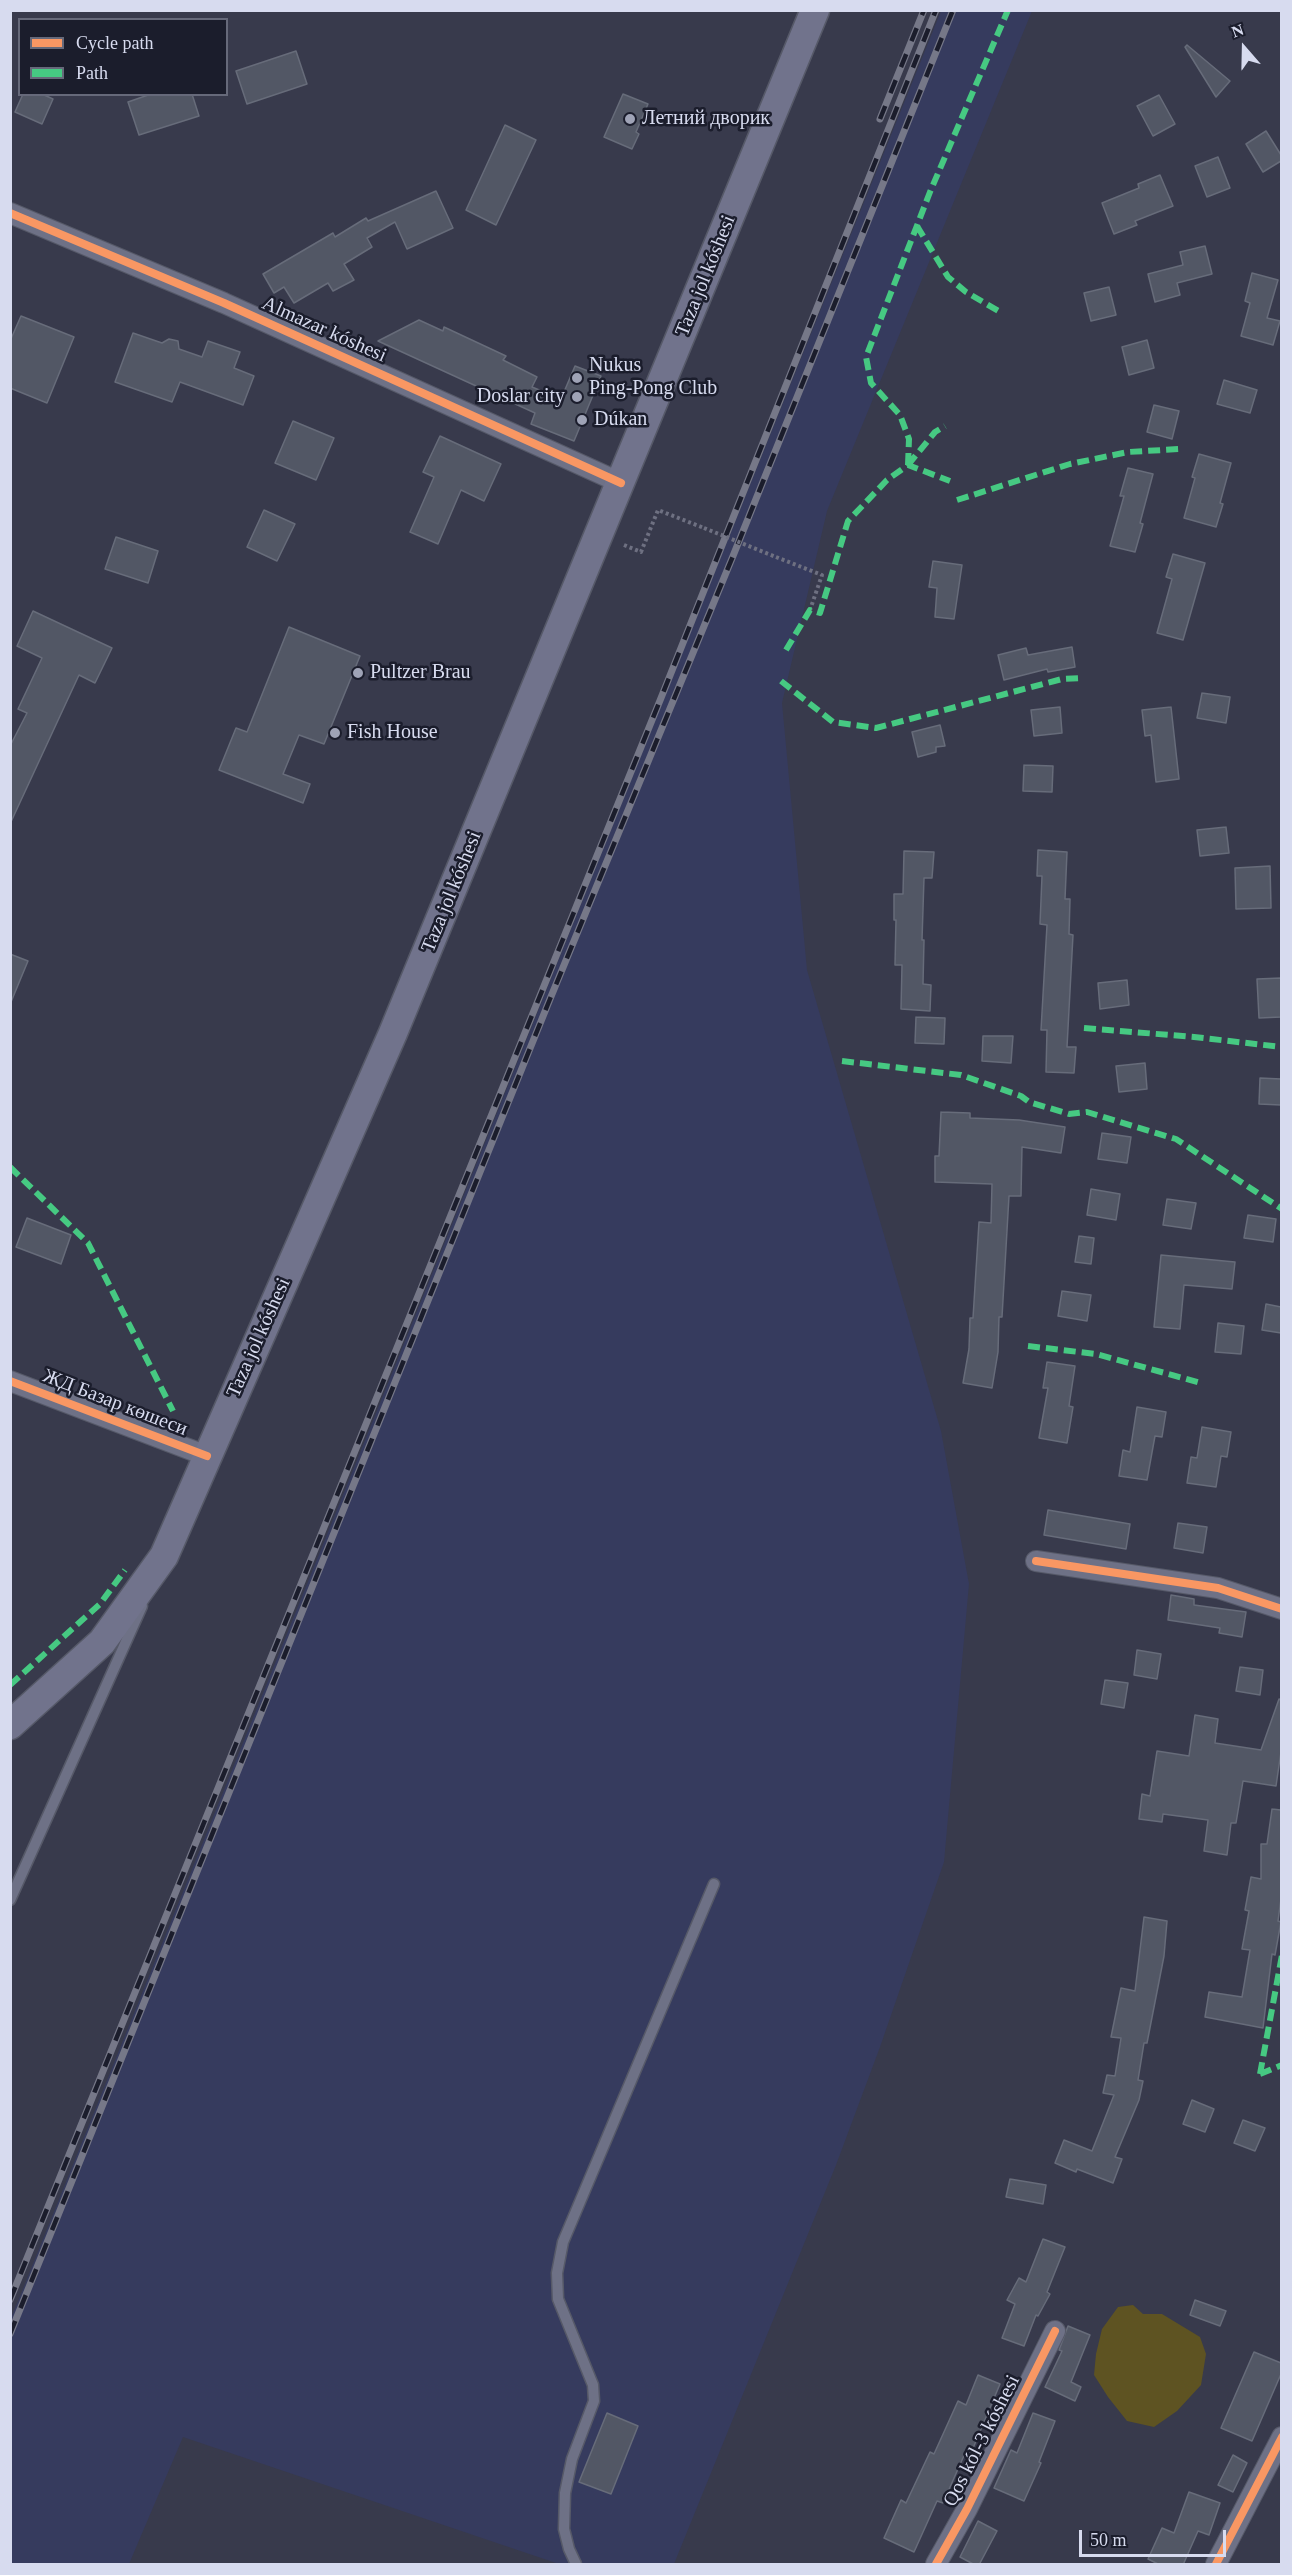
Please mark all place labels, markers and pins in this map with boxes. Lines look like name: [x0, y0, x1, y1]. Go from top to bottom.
place label: Летний дворик: [642, 107, 770, 131]
marker: Летний дворик: [623, 112, 637, 126]
place label: Nukus Ping-Pong Club: [589, 354, 717, 401]
marker: Nukus Ping-Pong Club: [570, 371, 584, 385]
place label: Doslar city: [477, 385, 565, 409]
marker: Doslar city: [570, 390, 584, 404]
place label: Dúkan: [594, 408, 647, 432]
marker: Dúkan: [575, 413, 589, 427]
place label: Pultzer Brau: [370, 661, 471, 685]
marker: Pultzer Brau: [351, 666, 365, 680]
place label: Fish House: [347, 721, 438, 745]
marker: Fish House: [328, 726, 342, 740]

